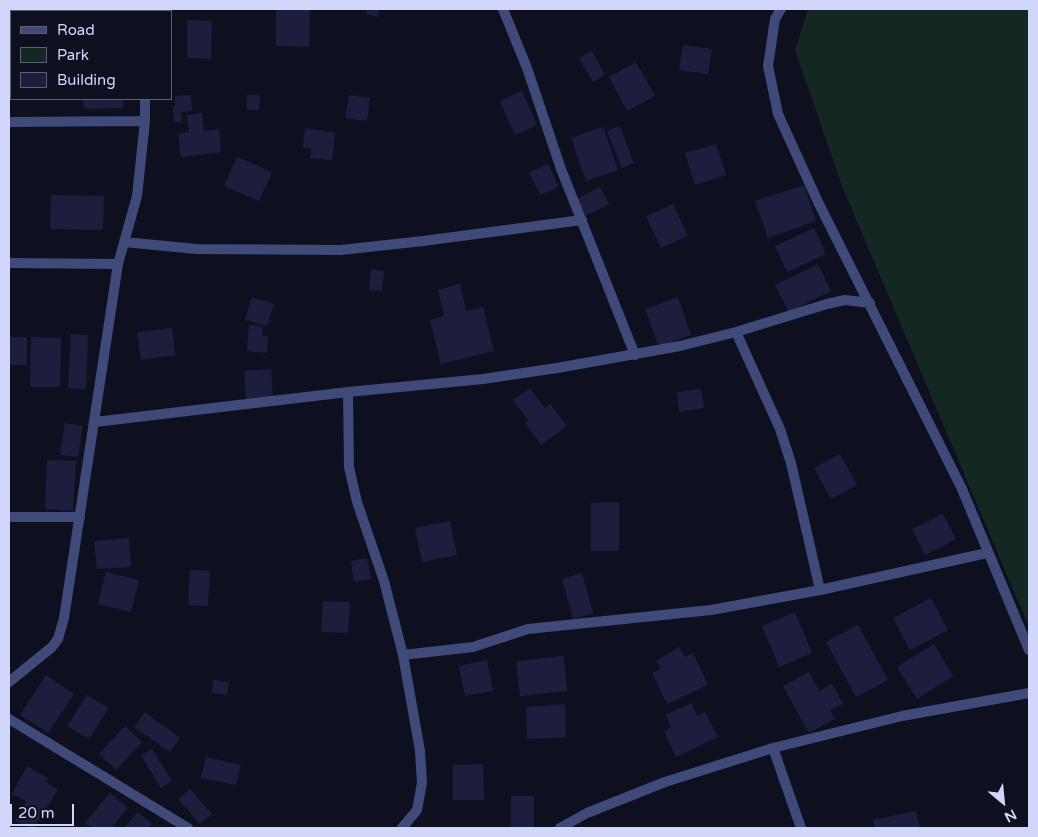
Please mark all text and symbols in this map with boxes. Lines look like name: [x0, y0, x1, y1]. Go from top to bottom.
legend: [10, 10, 172, 100]
text: Road: [57, 21, 95, 39]
text: Park: [57, 46, 89, 64]
text: Building: [57, 71, 116, 89]
north arrow: [978, 777, 1028, 827]
scale bar: [12, 794, 76, 826]
text: 20 m: [18, 804, 55, 822]
text: N: [1001, 806, 1019, 826]

